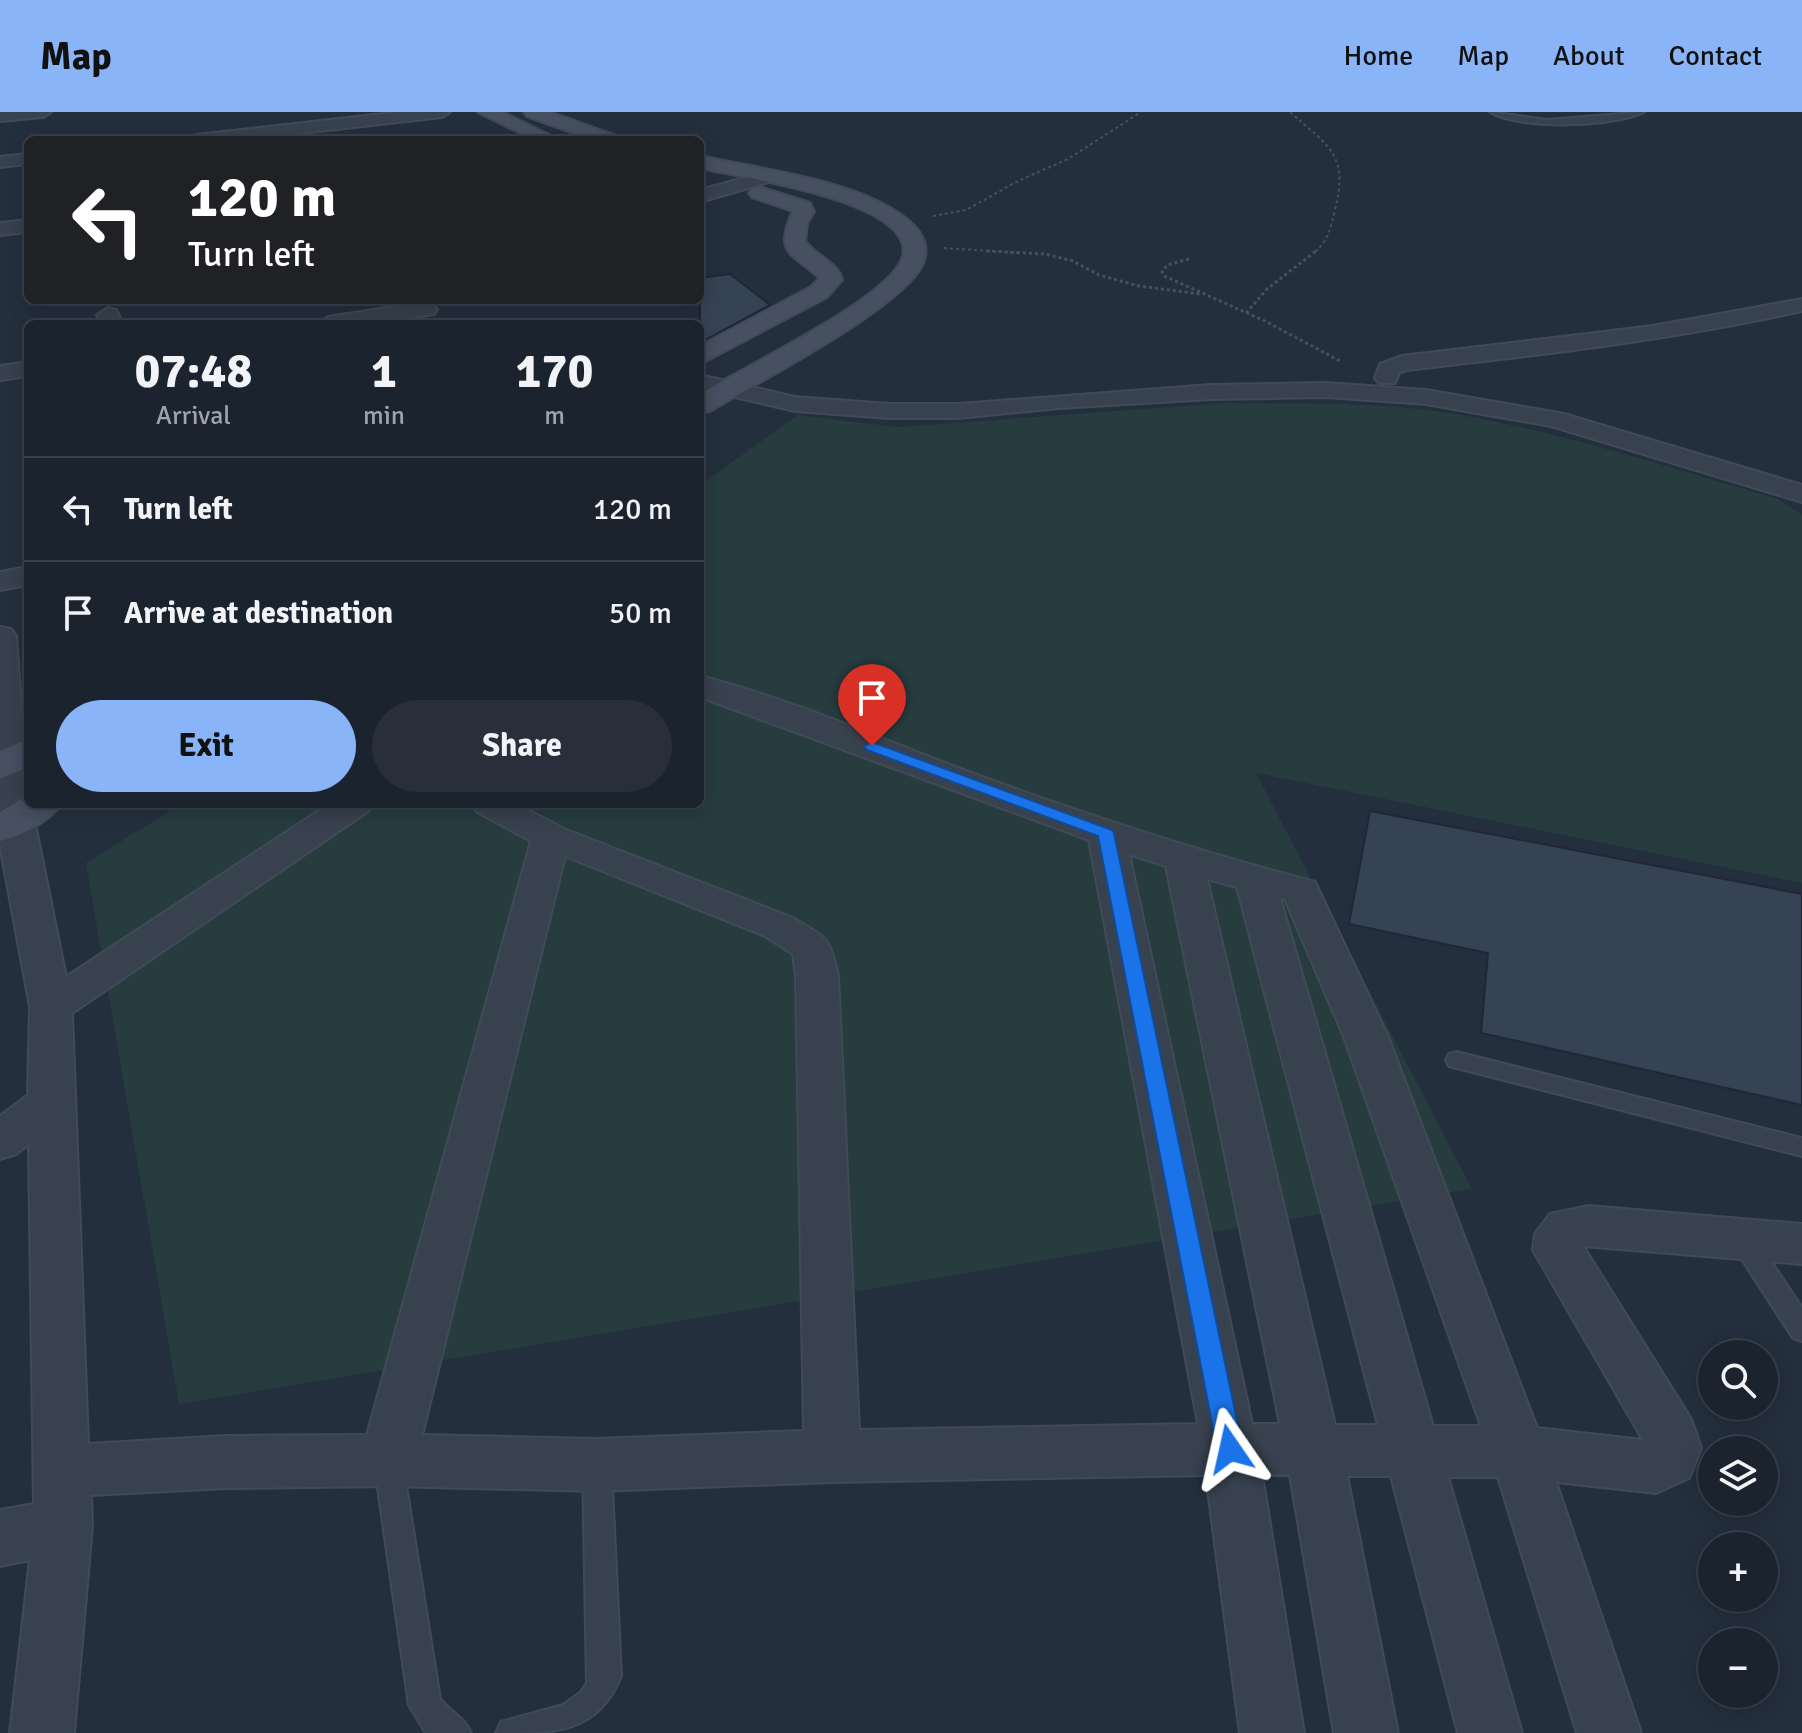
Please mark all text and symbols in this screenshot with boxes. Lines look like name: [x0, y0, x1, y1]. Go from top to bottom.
text: Map: [40, 33, 112, 80]
text: Home: [1344, 39, 1413, 73]
text: Map: [1457, 39, 1509, 73]
text: About: [1553, 39, 1625, 73]
text: Contact: [1669, 39, 1762, 73]
text: 120 m: [188, 163, 336, 232]
icon: left: [56, 168, 160, 272]
text: Turn left: [188, 232, 315, 277]
text: 07:48: [135, 342, 252, 401]
text: 1: [371, 342, 397, 401]
text: 170: [516, 342, 593, 401]
text: Arrival: [156, 400, 231, 432]
text: min: [363, 400, 405, 432]
text: m: [544, 400, 565, 432]
icon: left: [56, 487, 100, 531]
text: Turn left: [124, 491, 233, 528]
text: 120 m: [593, 491, 672, 528]
icon: arrive: [56, 591, 100, 635]
text: Arrive at destination: [124, 595, 393, 632]
text: 50 m: [609, 595, 672, 632]
pin: [838, 664, 906, 746]
icon: arrive: [850, 676, 894, 720]
button: Exit: [56, 700, 356, 792]
button: Share: [372, 700, 672, 792]
map controls: [1698, 1340, 1778, 1708]
button: search: [1698, 1340, 1778, 1420]
position arrow: [1188, 1407, 1272, 1491]
button: layers: [1698, 1436, 1778, 1516]
button: +: [1698, 1532, 1778, 1612]
button: −: [1698, 1628, 1778, 1708]

